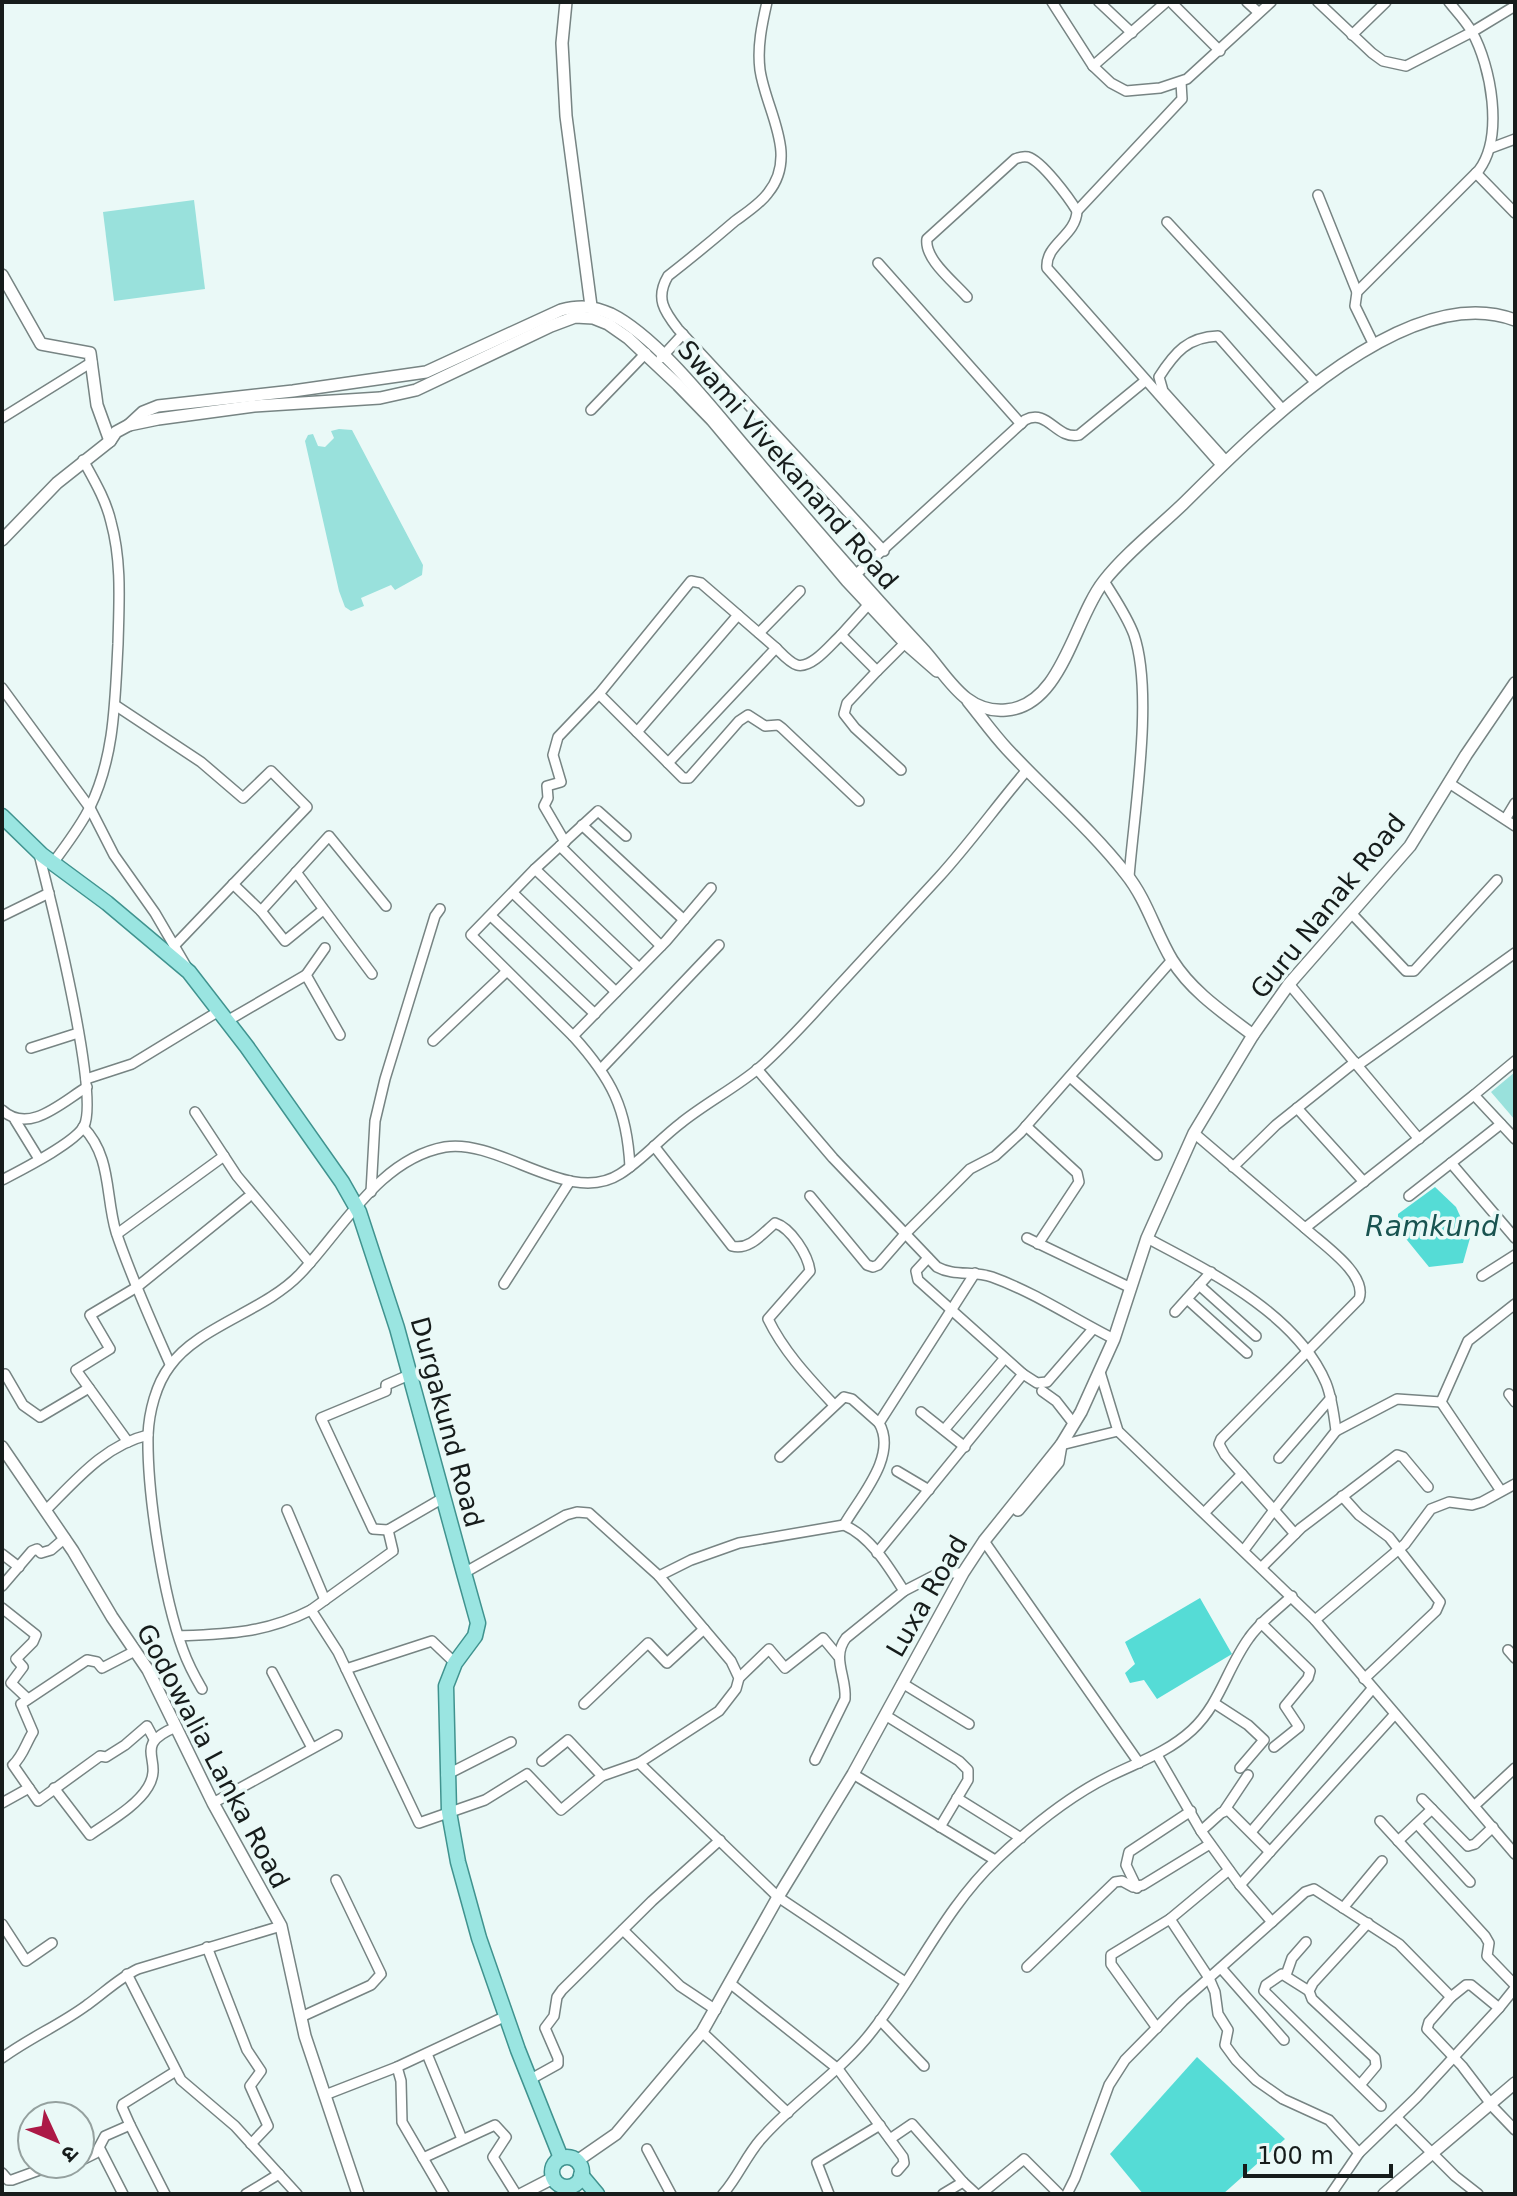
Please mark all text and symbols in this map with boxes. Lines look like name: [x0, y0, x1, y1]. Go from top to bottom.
street label: Swami Vivekanand Road: [672, 334, 904, 596]
street label: Guru Nanak Road: [1244, 808, 1412, 1004]
water label: Ramkund: [1365, 1210, 1499, 1243]
street label: Durgakund Road: [405, 1314, 489, 1530]
street label: Luxa Road: [880, 1530, 974, 1662]
street label: Godowalia Lanka Road: [130, 1619, 296, 1893]
north arrow: [16, 2100, 96, 2180]
scale bar: [1245, 2128, 1391, 2178]
text: उ: [56, 2140, 83, 2168]
text: 100 m: [1257, 2142, 1334, 2170]

